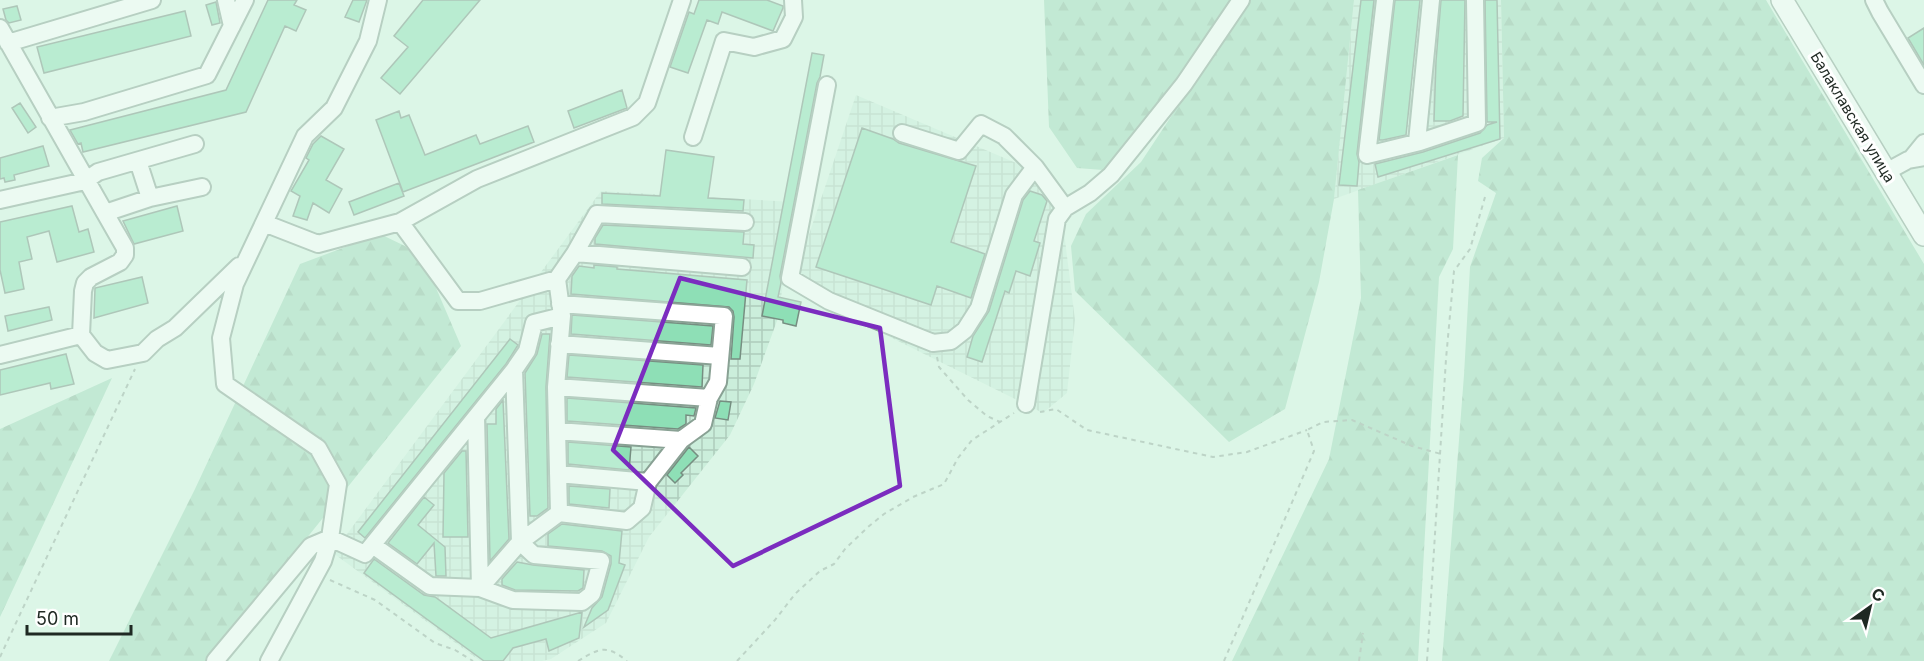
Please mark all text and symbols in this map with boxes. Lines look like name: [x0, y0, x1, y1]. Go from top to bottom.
street label: Балаклавская улица: [1806, 48, 1900, 186]
north arrow: [1840, 577, 1900, 637]
text: С: [1868, 583, 1889, 606]
scale bar: [27, 598, 130, 636]
text: 50 m: [36, 608, 79, 629]

